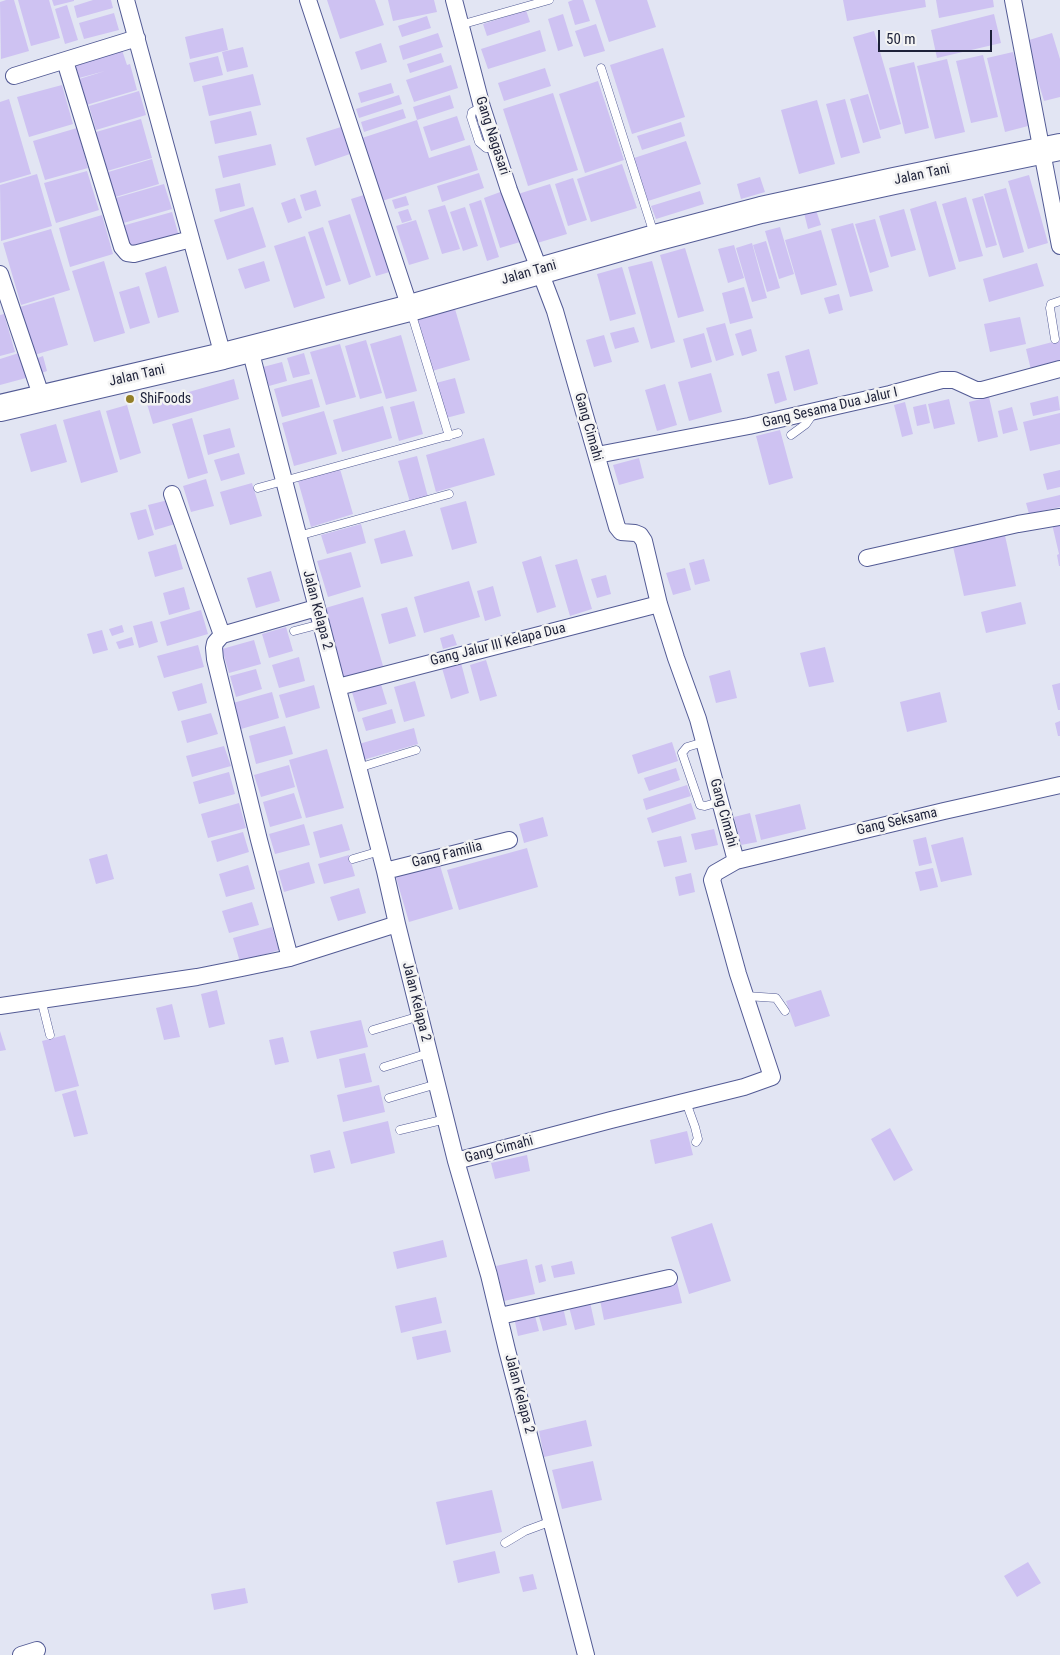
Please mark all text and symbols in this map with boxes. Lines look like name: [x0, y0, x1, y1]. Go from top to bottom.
scale bar: [880, 20, 994, 52]
text: 50 m: [886, 30, 916, 48]
street label: Gang Nagasari: [471, 95, 513, 177]
street label: Jalan Tani: [893, 161, 951, 189]
street label: Jalan Tani: [499, 257, 559, 289]
street label: Jalan Tani: [108, 361, 166, 391]
street label: Gang Sesama Dua Jalur I: [761, 384, 899, 432]
place label: ShiFoods: [140, 391, 191, 407]
street label: Gang Cimahi: [570, 391, 606, 463]
marker: ShiFoods: [124, 393, 136, 405]
street label: Jalan Kelapa 2: [298, 569, 336, 651]
street label: Gang Jalur III Kelapa Dua: [429, 620, 567, 670]
street label: Gang Cimahi: [706, 777, 740, 849]
street label: Gang Seksama: [855, 805, 939, 839]
street label: Gang Familia: [410, 838, 484, 872]
street label: Jalan Kelapa 2: [398, 961, 434, 1043]
street label: Gang Cimahi: [463, 1133, 535, 1167]
street label: Jalan Kelapa 2: [500, 1353, 538, 1435]

